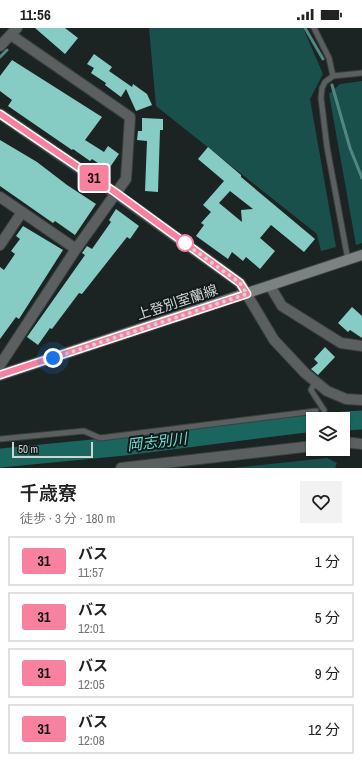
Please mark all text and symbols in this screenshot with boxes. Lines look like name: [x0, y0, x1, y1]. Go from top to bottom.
text: 11:56: [20, 4, 51, 25]
line badge: 31: [76, 165, 112, 191]
text: 31: [88, 169, 100, 187]
unlabelled marker: [176, 234, 194, 252]
street label: 上登別室蘭線: [134, 280, 220, 324]
your location: [43, 348, 63, 368]
map controls: [306, 412, 350, 456]
button: layers: [306, 412, 350, 456]
water label: 岡志別川: [126, 427, 190, 456]
scale bar: [12, 440, 93, 459]
text: 50 m: [18, 442, 38, 456]
text: 千歳寮: [20, 480, 77, 506]
button: heart: [300, 481, 342, 523]
text: 徒歩 · 3 分 · 180 m: [20, 510, 115, 527]
text: バス: [78, 543, 108, 564]
text: 1 分: [315, 551, 340, 572]
text: 31: [38, 552, 50, 570]
text: 11:57: [78, 564, 104, 581]
text: バス: [78, 599, 108, 620]
text: 5 分: [315, 607, 340, 628]
text: 31: [38, 608, 50, 626]
text: 12:01: [78, 620, 105, 637]
text: バス: [78, 655, 108, 676]
text: 9 分: [315, 663, 340, 684]
text: 31: [38, 664, 50, 682]
text: 12:05: [78, 676, 105, 693]
text: バス: [78, 711, 108, 732]
text: 12 分: [308, 719, 340, 740]
text: 31: [38, 720, 50, 738]
text: 12:08: [78, 732, 105, 749]

